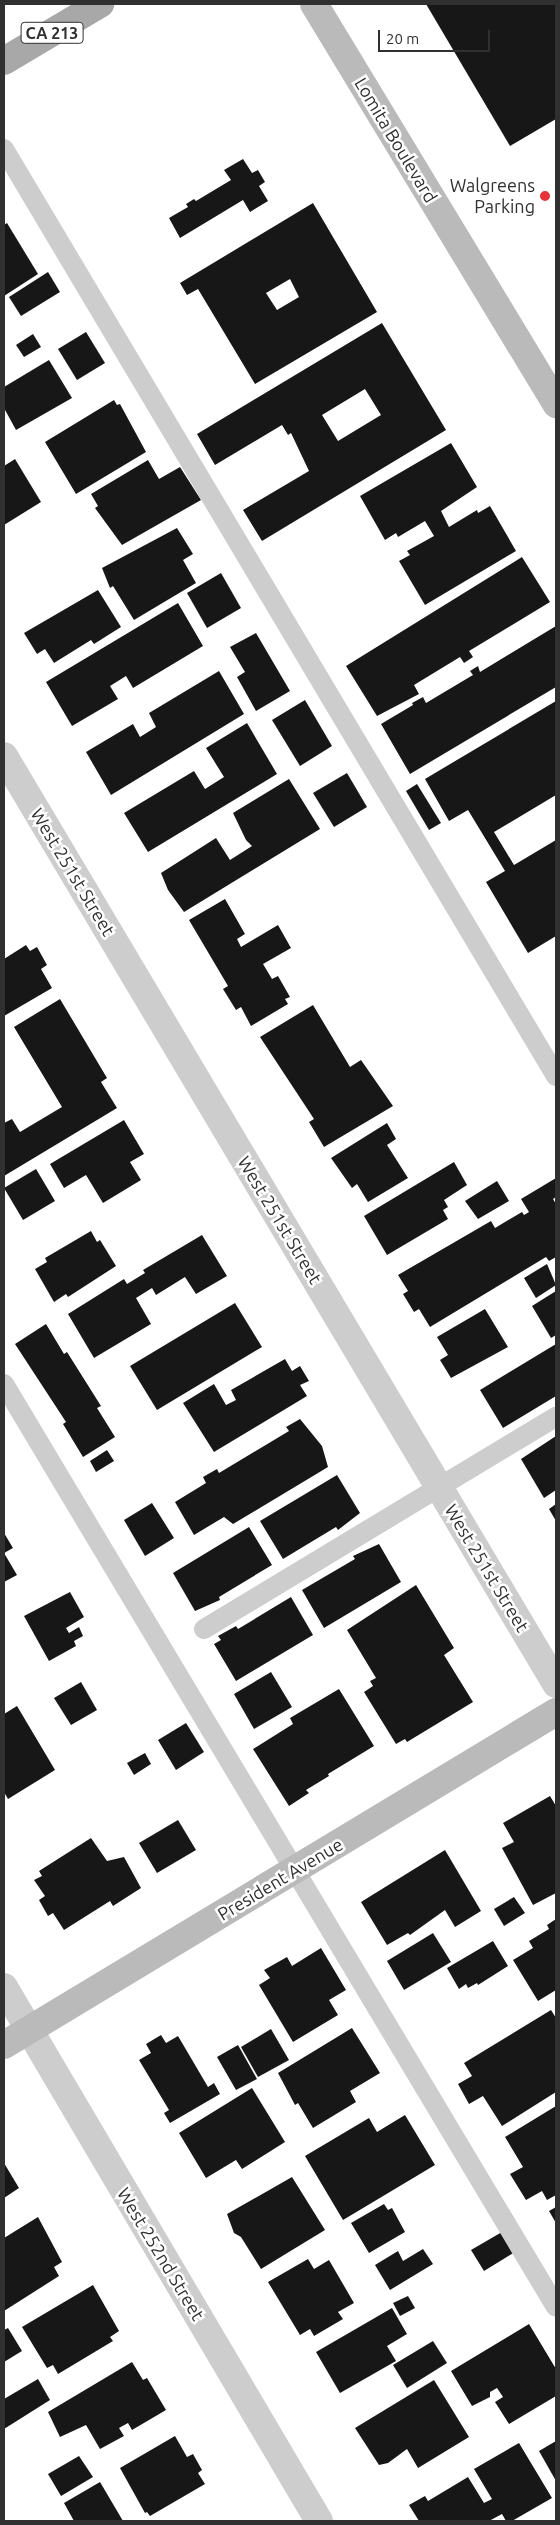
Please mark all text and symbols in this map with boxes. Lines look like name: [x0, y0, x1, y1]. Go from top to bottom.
road number: CA 213: [20, 19, 84, 46]
scale bar: [380, 20, 492, 52]
text: 20 m: [386, 30, 419, 47]
street label: Lomita Boulevard: [350, 73, 442, 207]
place label: Walgreens Parking: [450, 175, 535, 218]
marker: Walgreens Parking: [539, 190, 551, 202]
street label: West 251st Street: [26, 804, 120, 940]
street label: West 251st Street: [233, 1152, 327, 1288]
street label: West 251st Street: [440, 1500, 534, 1636]
street label: President Avenue: [213, 1833, 347, 1925]
street label: West 252nd Street: [113, 2184, 209, 2324]

